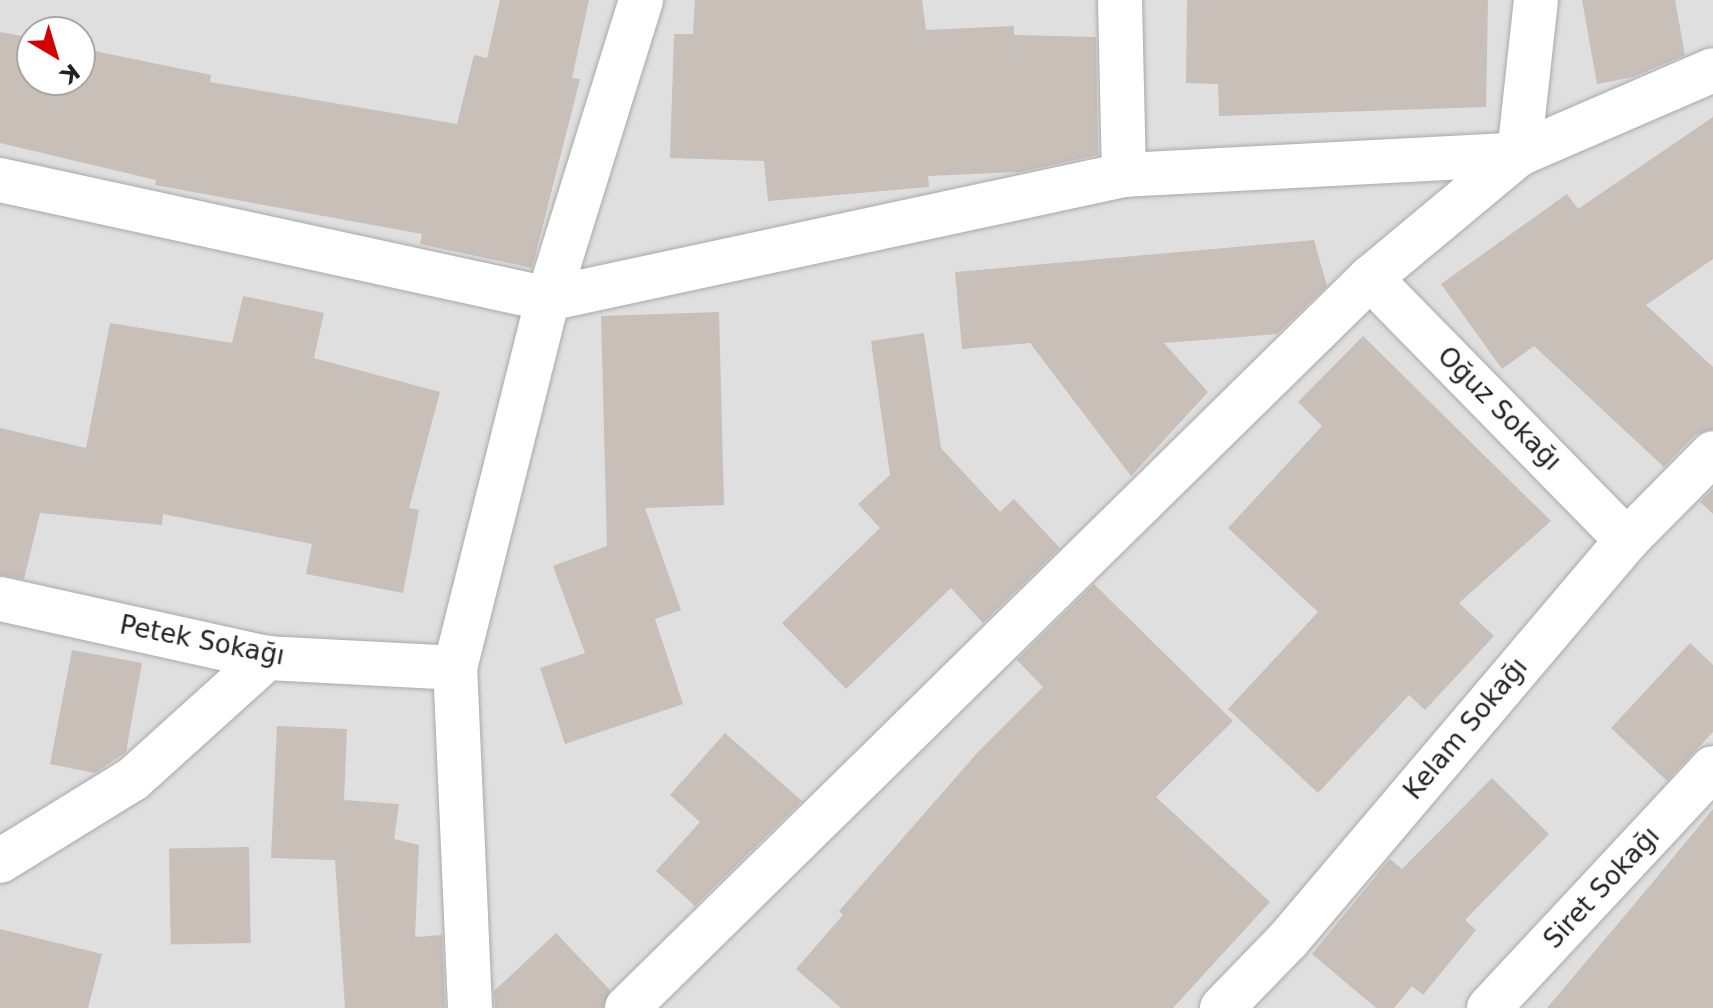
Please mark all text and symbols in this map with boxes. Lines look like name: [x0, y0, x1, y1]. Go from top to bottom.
north arrow: [16, 16, 96, 96]
text: K: [55, 59, 84, 89]
street label: Oğuz Sokağı: [1431, 341, 1567, 477]
street label: Petek Sokağı: [117, 610, 287, 672]
street label: Kelam Sokağı: [1398, 652, 1534, 806]
street label: Siret Sokağı: [1538, 821, 1666, 955]

